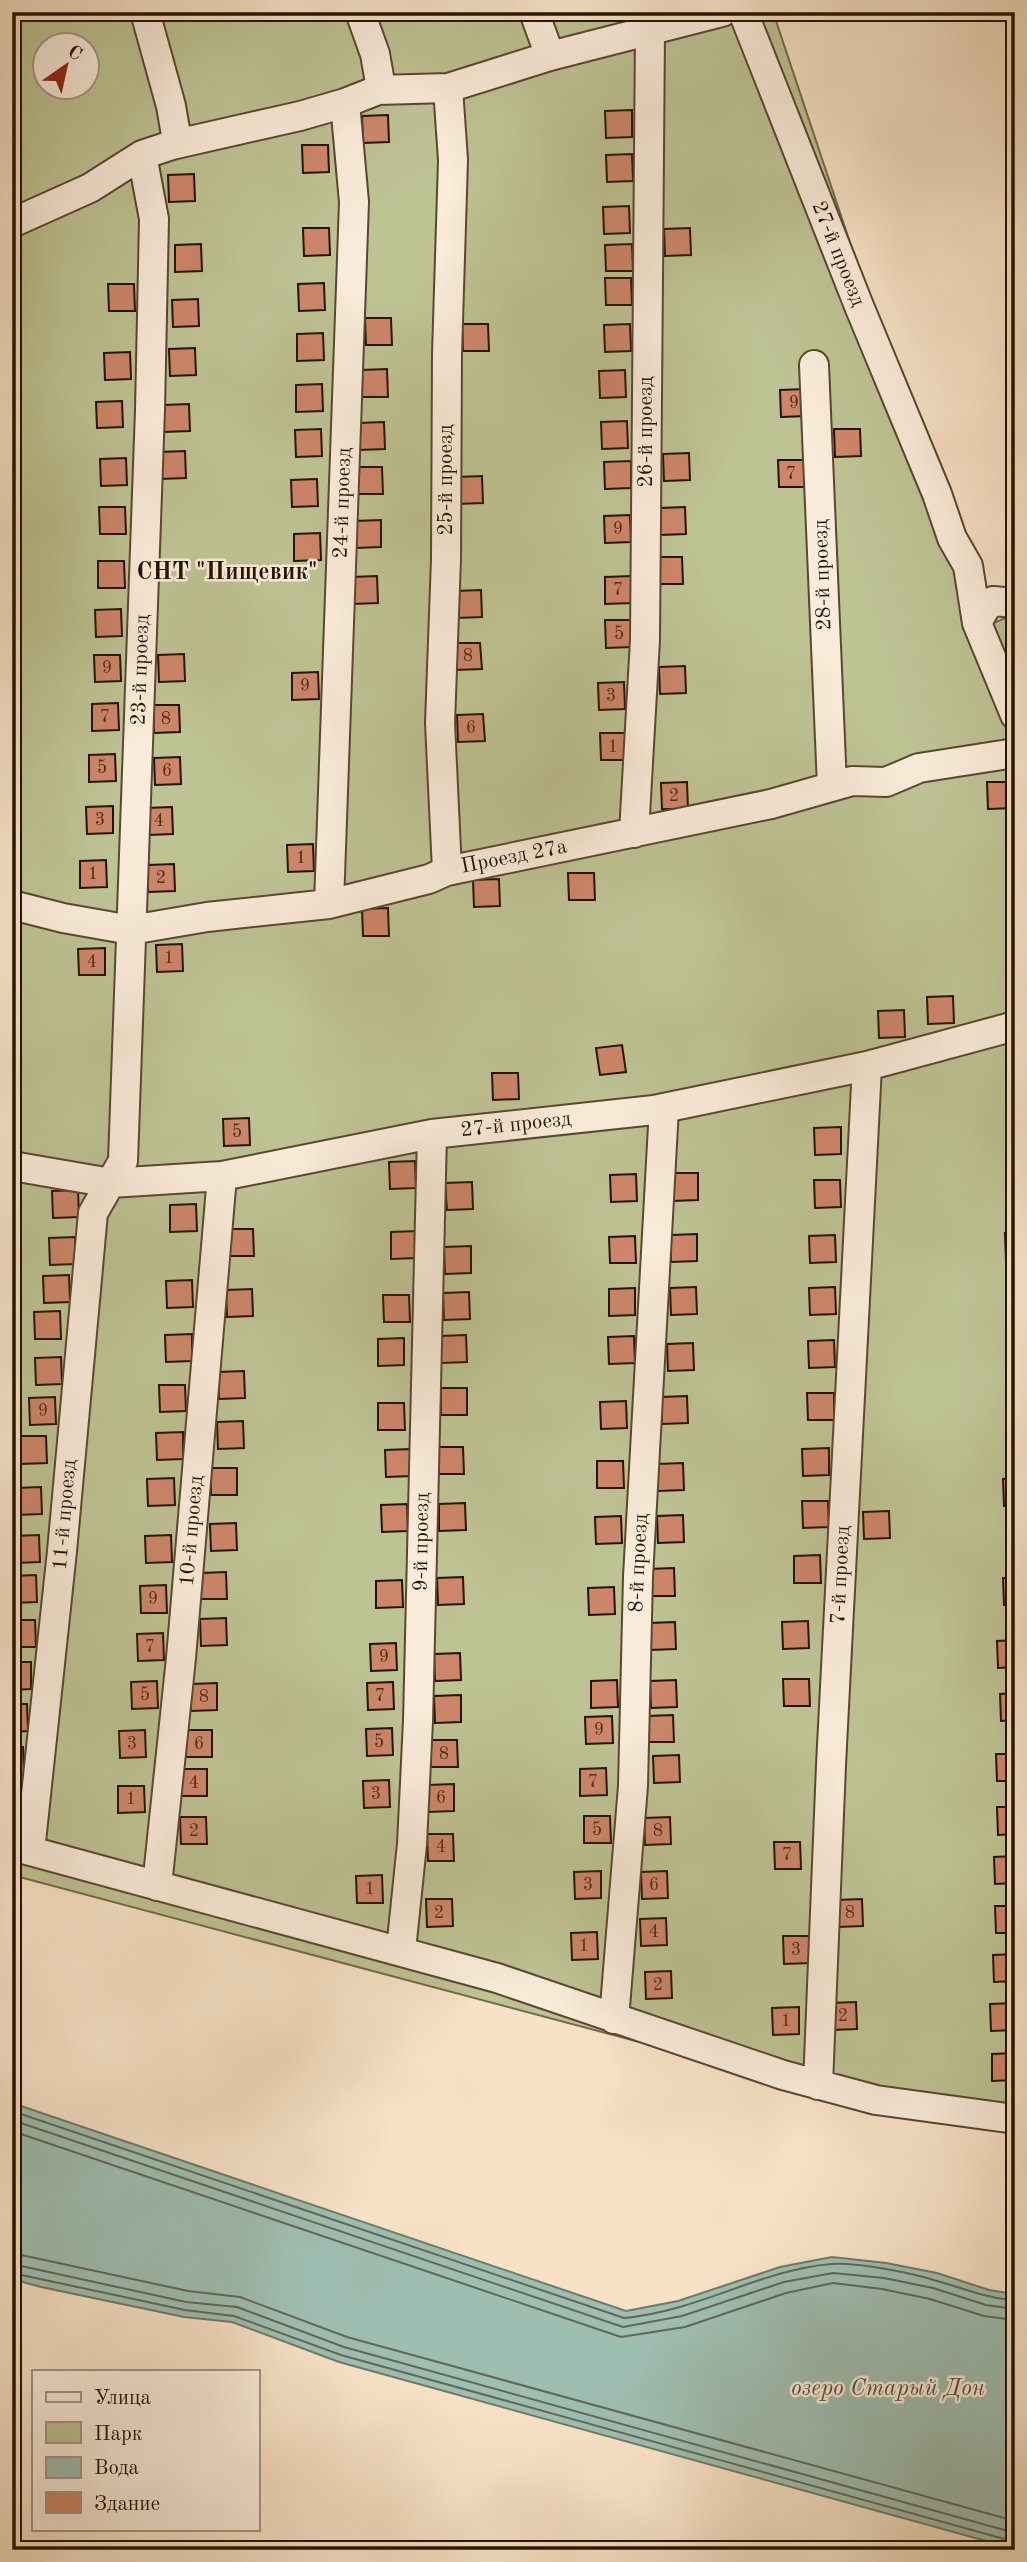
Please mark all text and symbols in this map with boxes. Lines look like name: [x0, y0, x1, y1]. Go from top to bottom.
north arrow: [32, 32, 102, 102]
text: С: [64, 43, 85, 65]
street label: 27-й проезд: [807, 199, 869, 310]
street label: 26-й проезд: [636, 376, 657, 488]
house number: 9: [789, 394, 799, 412]
street label: 25-й проезд: [436, 424, 457, 536]
street label: 24-й проезд: [331, 446, 355, 559]
house number: 7: [786, 465, 796, 483]
street label: 28-й проезд: [811, 518, 835, 631]
house number: 9: [613, 520, 623, 538]
district label: СНТ "Пищевик": [136, 561, 318, 585]
house number: 7: [613, 581, 623, 599]
street label: 23-й проезд: [129, 613, 153, 726]
house number: 5: [614, 625, 624, 643]
house number: 8: [463, 647, 473, 665]
house number: 9: [102, 659, 112, 677]
house number: 9: [300, 677, 310, 695]
house number: 3: [606, 687, 616, 705]
house number: 7: [100, 708, 110, 726]
house number: 8: [161, 710, 171, 728]
house number: 6: [466, 719, 476, 737]
house number: 1: [608, 738, 618, 756]
house number: 5: [97, 759, 107, 777]
house number: 6: [162, 762, 172, 780]
house number: 2: [669, 787, 679, 805]
house number: 3: [95, 811, 105, 829]
house number: 4: [154, 812, 164, 830]
street label: Проезд 27а: [459, 836, 569, 878]
house number: 1: [296, 849, 306, 867]
house number: 1: [88, 865, 98, 883]
house number: 2: [156, 869, 166, 887]
house number: 1: [164, 949, 174, 967]
house number: 4: [87, 953, 97, 971]
street label: 27-й проезд: [460, 1109, 573, 1141]
house number: 5: [232, 1123, 242, 1141]
house number: 9: [38, 1402, 48, 1420]
street label: 11-й проезд: [50, 1458, 80, 1571]
street label: 10-й проезд: [177, 1474, 207, 1587]
street label: 9-й проезд: [411, 1492, 433, 1592]
street label: 8-й проезд: [626, 1512, 652, 1613]
street label: 7-й проезд: [828, 1524, 854, 1625]
house number: 9: [148, 1590, 158, 1608]
house number: 7: [145, 1638, 155, 1656]
house number: 9: [379, 1648, 389, 1666]
house number: 5: [140, 1686, 150, 1704]
house number: 7: [375, 1687, 385, 1705]
house number: 8: [199, 1688, 209, 1706]
house number: 9: [594, 1721, 604, 1739]
house number: 5: [374, 1733, 384, 1751]
house number: 3: [127, 1735, 137, 1753]
house number: 6: [194, 1735, 204, 1753]
house number: 8: [439, 1745, 449, 1763]
house number: 7: [588, 1773, 598, 1791]
house number: 4: [189, 1774, 199, 1792]
house number: 3: [371, 1785, 381, 1803]
house number: 6: [436, 1789, 446, 1807]
house number: 1: [126, 1790, 136, 1808]
house number: 5: [592, 1821, 602, 1839]
house number: 2: [189, 1822, 199, 1840]
house number: 8: [653, 1822, 663, 1840]
house number: 4: [436, 1838, 446, 1856]
house number: 7: [782, 1846, 792, 1864]
house number: 3: [583, 1876, 593, 1894]
house number: 6: [649, 1876, 659, 1894]
house number: 1: [365, 1880, 375, 1898]
house number: 2: [434, 1904, 444, 1922]
house number: 8: [845, 1904, 855, 1922]
house number: 4: [649, 1923, 659, 1941]
house number: 1: [579, 1937, 589, 1955]
house number: 3: [791, 1941, 801, 1959]
house number: 2: [653, 1976, 663, 1994]
house number: 2: [838, 2007, 848, 2025]
house number: 1: [781, 2012, 791, 2030]
legend: [32, 2370, 259, 2530]
water label: озеро Старый Дон: [791, 2377, 985, 2401]
text: Улица: [94, 2388, 151, 2409]
text: Парк: [94, 2424, 143, 2445]
text: Вода: [94, 2458, 139, 2479]
text: Здание: [94, 2494, 160, 2515]

